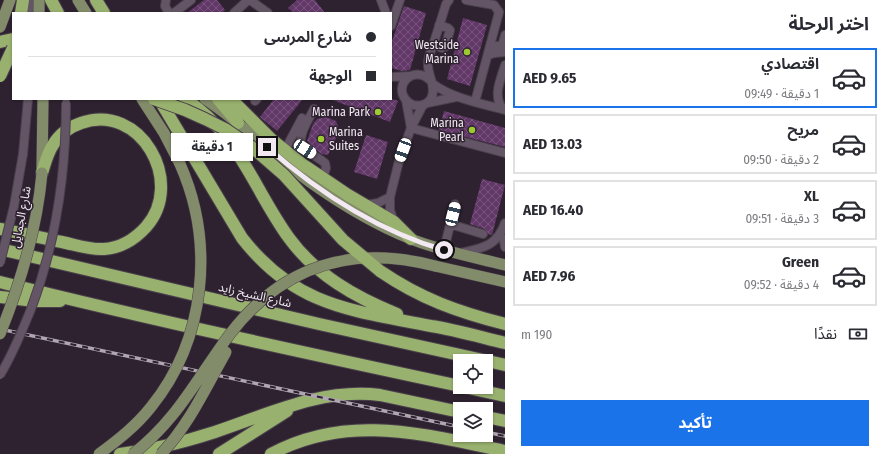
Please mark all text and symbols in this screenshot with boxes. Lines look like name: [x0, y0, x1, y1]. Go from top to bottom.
text: اختر الرحلة: [788, 13, 869, 35]
text: شارع المرسى: [264, 28, 352, 46]
place label: Westside Marina: [415, 38, 459, 66]
marker: Westside Marina: [462, 47, 472, 57]
text: اقتصادي: [761, 55, 819, 73]
icon: car: [831, 60, 867, 96]
text: الوجهة: [309, 67, 352, 85]
text: AED 9.65: [523, 69, 576, 87]
text: 1 دقيقة · 09:49: [744, 86, 819, 101]
place label: Marina Park: [312, 105, 370, 119]
marker: Marina Park: [373, 107, 383, 117]
place label: Marina Pearl: [430, 116, 464, 144]
text: مريح: [787, 121, 819, 139]
place label: Marina Suites: [329, 125, 363, 153]
marker: Marina Pearl: [467, 125, 477, 135]
icon: car: [831, 126, 867, 162]
callout: 1 دقيقة: [171, 133, 253, 161]
marker: Marina Suites: [316, 134, 326, 144]
text: AED 13.03: [523, 135, 582, 153]
car: [292, 137, 318, 161]
car: [393, 137, 413, 163]
route end: [258, 138, 276, 156]
text: 1 دقيقة: [192, 139, 232, 154]
text: 2 دقيقة · 09:50: [743, 152, 819, 167]
street label: شارع الجمايل: [8, 185, 36, 249]
text: XL: [804, 187, 819, 205]
icon: car: [831, 192, 867, 228]
car: [444, 201, 462, 227]
text: AED 16.40: [523, 201, 584, 219]
text: 3 دقيقة · 09:51: [745, 211, 819, 226]
route start: [435, 241, 453, 259]
text: Green: [782, 253, 819, 271]
icon: car: [831, 258, 867, 294]
text: AED 7.96: [523, 267, 575, 285]
text: 4 دقيقة · 09:52: [744, 277, 819, 292]
street label: شارع الشيخ زايد: [217, 280, 293, 312]
icon: cash: [847, 323, 869, 345]
text: نقدًا: [814, 325, 837, 343]
text: 190 m: [521, 327, 552, 342]
map controls: [453, 354, 493, 442]
button: locate: [453, 354, 493, 394]
button: تأكيد: [521, 400, 869, 446]
button: layers: [453, 402, 493, 442]

